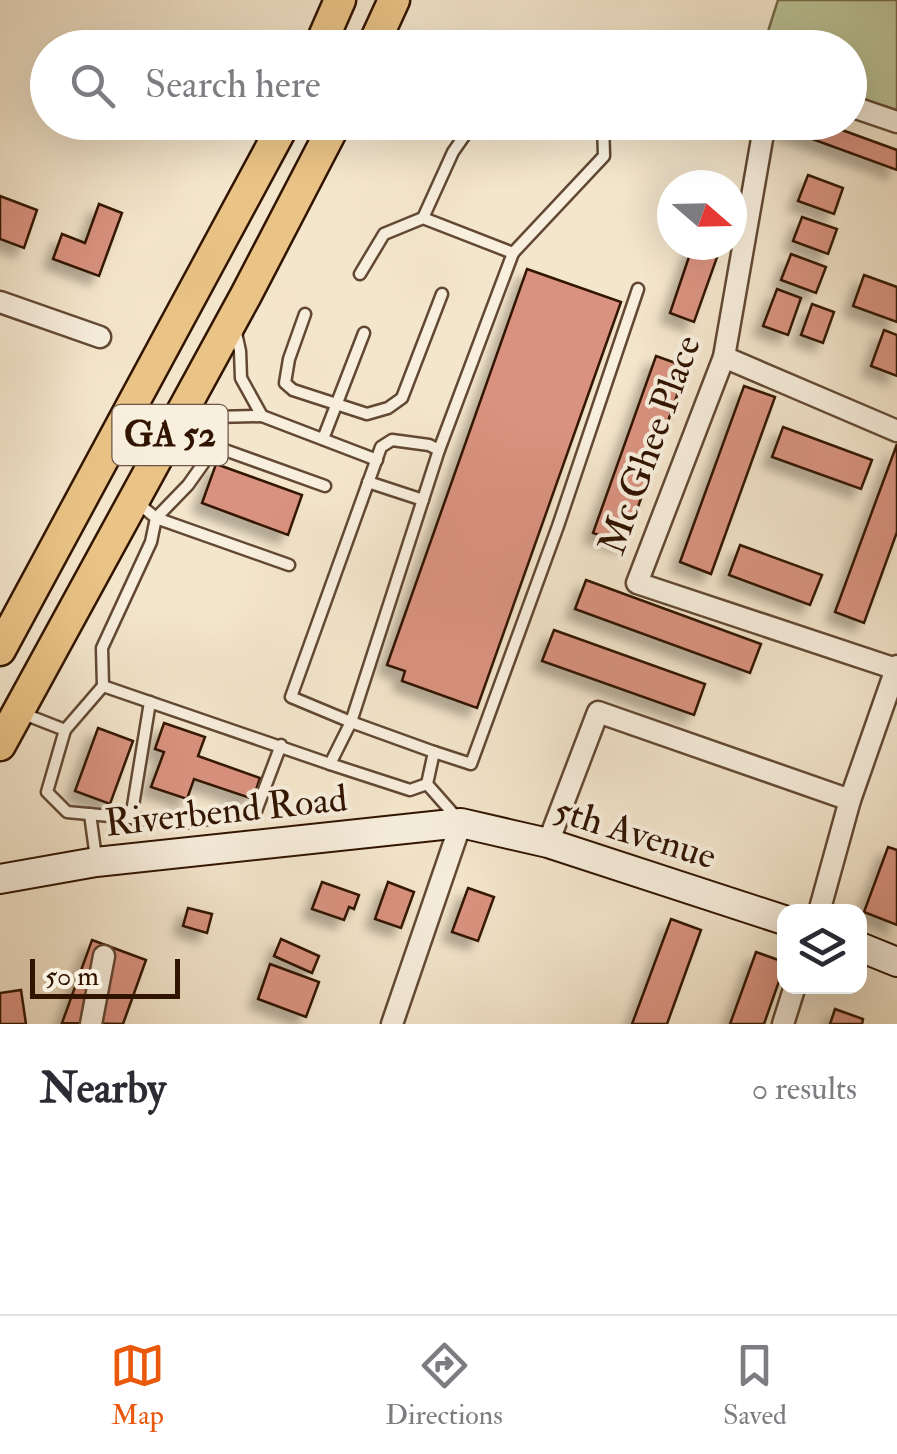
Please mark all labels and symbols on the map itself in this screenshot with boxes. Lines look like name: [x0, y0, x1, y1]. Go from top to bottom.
north arrow: [657, 170, 747, 260]
street label: Mc Ghee Place: [588, 329, 712, 561]
road number: GA 52: [112, 405, 228, 465]
street label: Riverbend Road: [102, 774, 350, 848]
street label: 5th Avenue: [548, 786, 722, 880]
scale bar: [30, 954, 180, 998]

